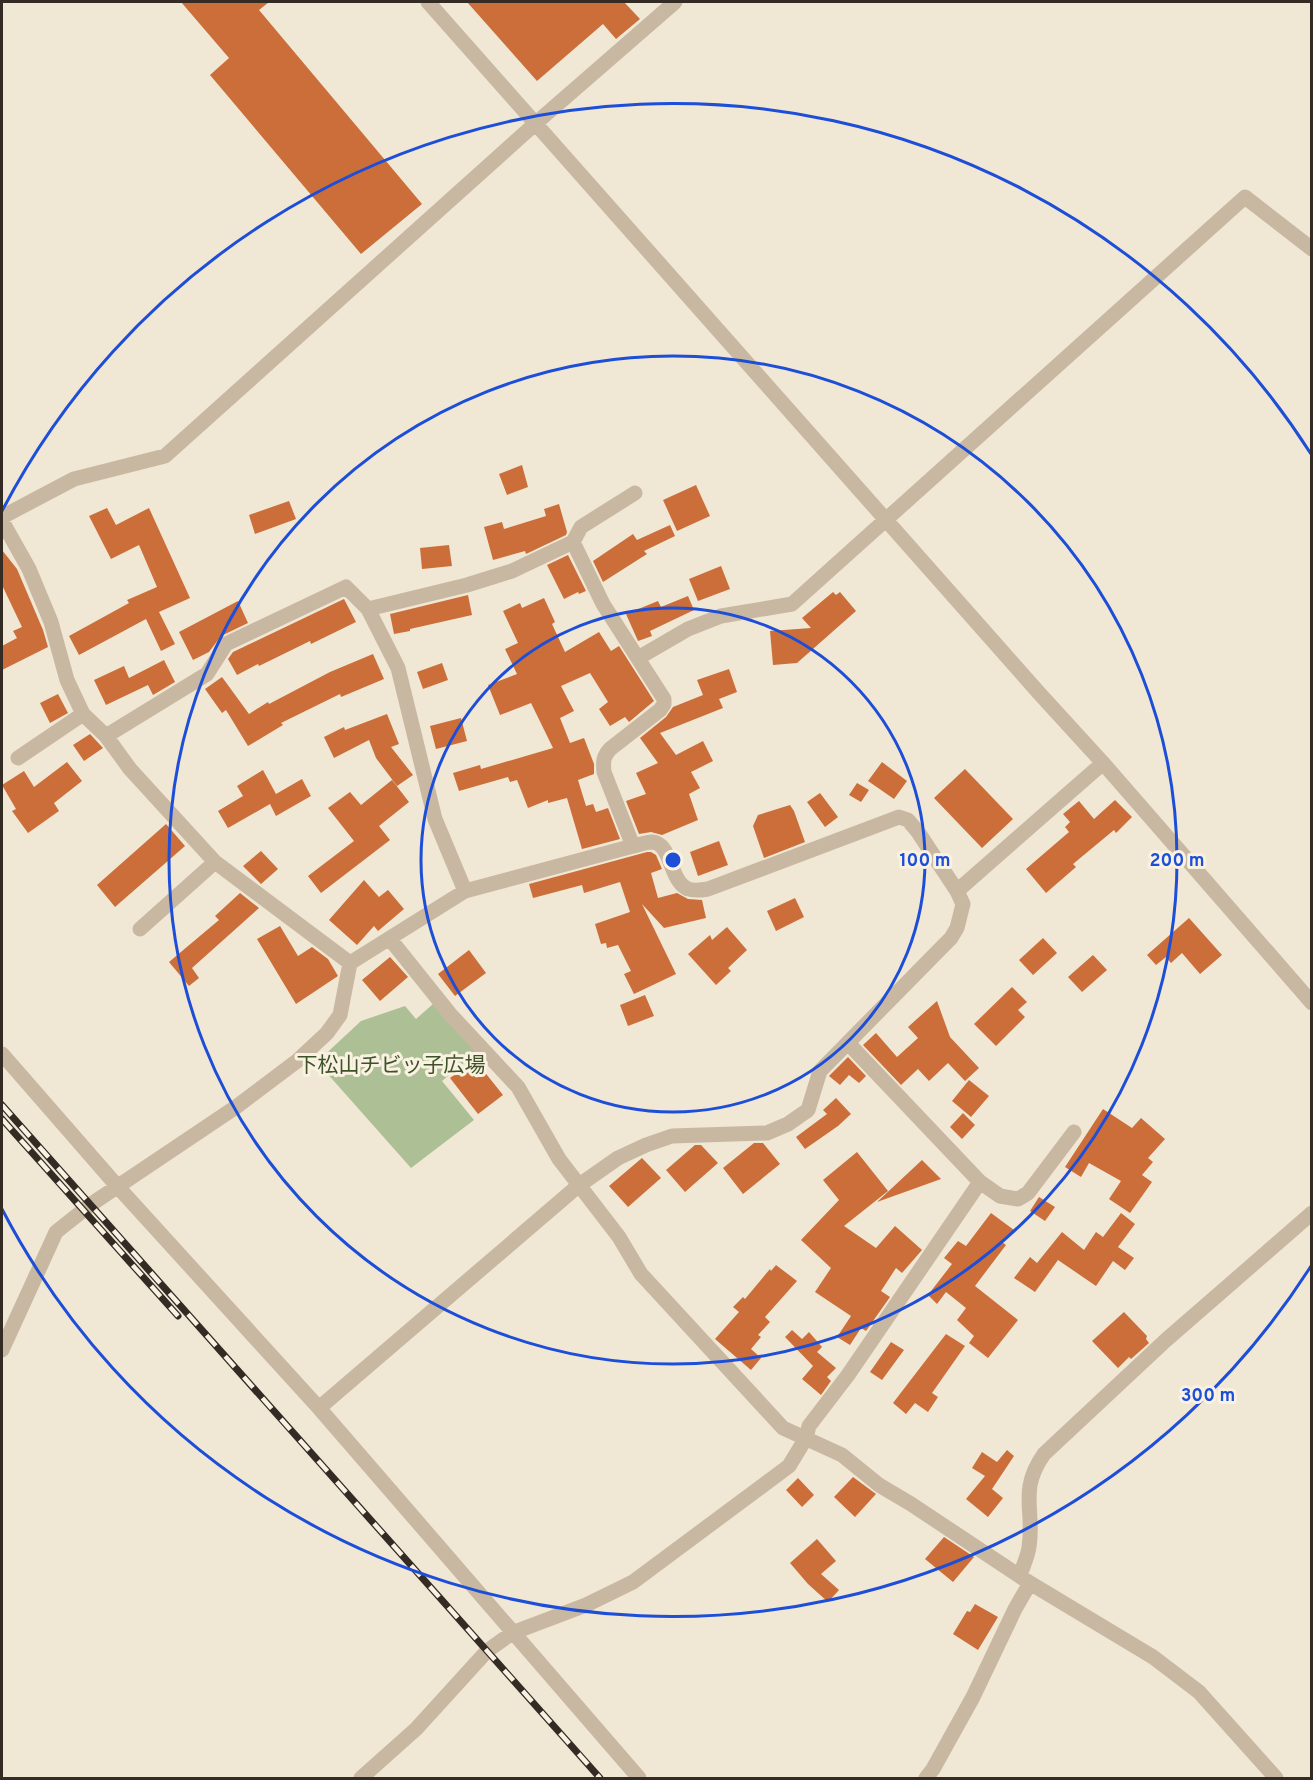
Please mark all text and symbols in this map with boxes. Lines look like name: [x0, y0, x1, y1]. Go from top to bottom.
centre of rings: [663, 850, 683, 870]
text: 100 m: [899, 850, 951, 873]
text: 200 m: [1149, 850, 1205, 873]
park label: 下松山チビッ子広場: [297, 1053, 486, 1080]
text: 300 m: [1181, 1385, 1235, 1408]

